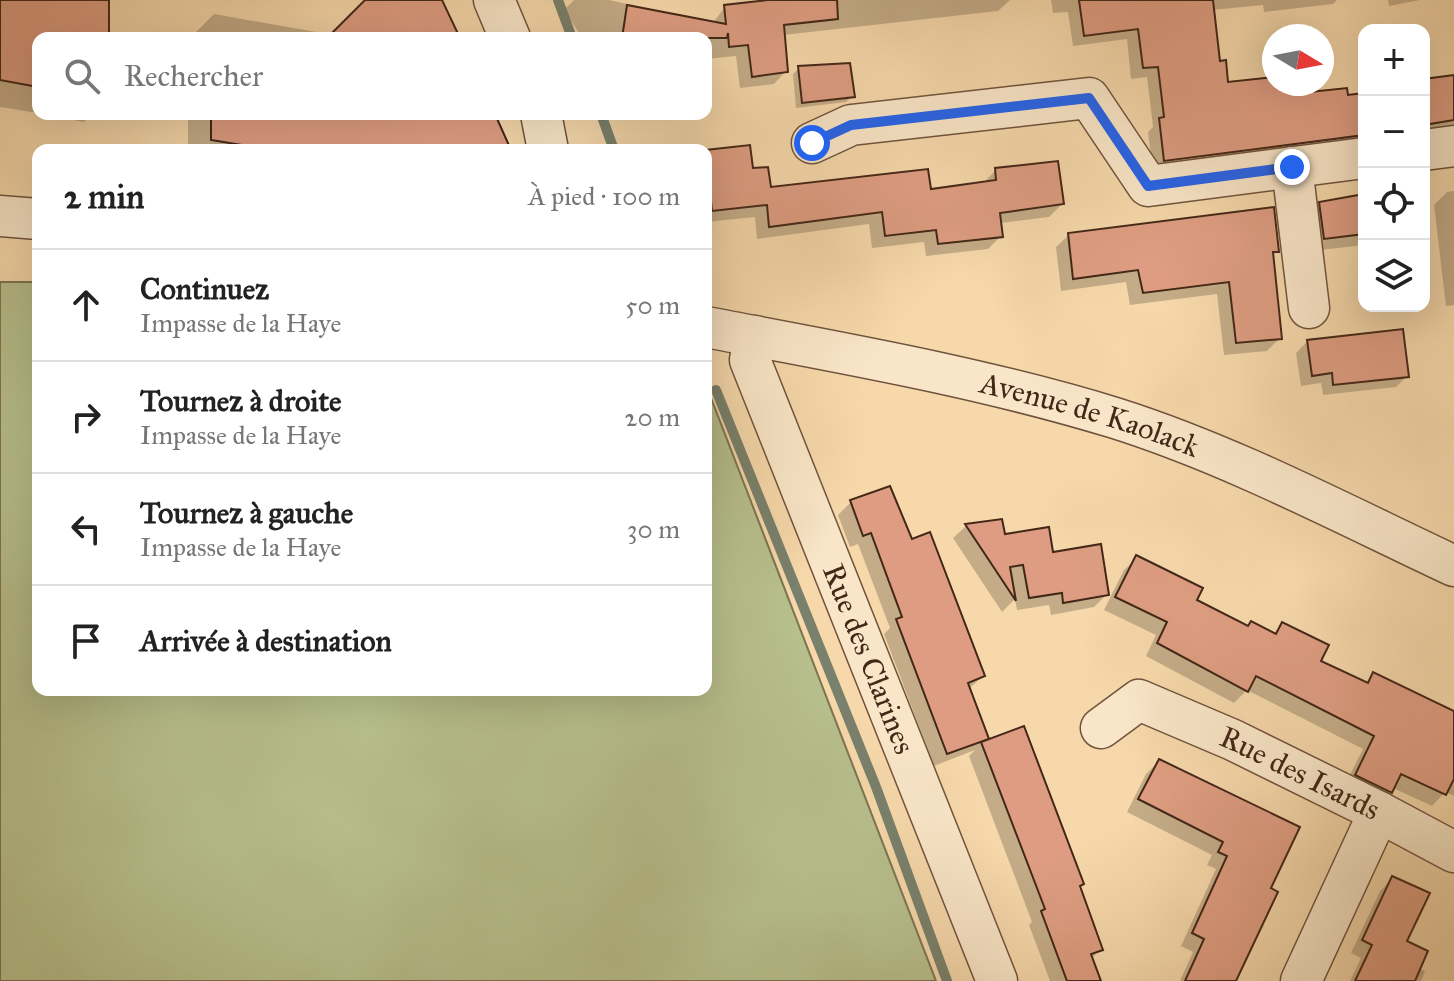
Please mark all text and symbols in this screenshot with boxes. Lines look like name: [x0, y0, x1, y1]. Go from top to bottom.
north arrow: [1262, 24, 1334, 96]
map controls: [1358, 24, 1430, 312]
button: +: [1358, 24, 1430, 96]
search box: [32, 32, 712, 120]
icon: search: [60, 54, 104, 98]
text: Rechercher: [124, 58, 263, 94]
button: −: [1358, 96, 1430, 168]
route start: [794, 125, 830, 161]
route end: [1274, 149, 1310, 185]
button: locate: [1358, 168, 1430, 240]
text: 2 min: [64, 176, 144, 217]
text: À pied · 100 m: [528, 180, 680, 212]
button: layers: [1358, 240, 1430, 312]
text: Continuez: [140, 271, 269, 307]
icon: ahead: [64, 283, 108, 327]
text: 50 m: [625, 289, 680, 321]
text: Impasse de la Haye: [140, 307, 341, 339]
street label: Avenue de Kaolack: [975, 364, 1205, 465]
text: Tournez à droite: [140, 383, 342, 419]
icon: right: [64, 395, 108, 439]
text: 20 m: [625, 401, 680, 433]
text: Impasse de la Haye: [140, 419, 341, 451]
text: Tournez à gauche: [140, 495, 353, 531]
icon: left: [64, 507, 108, 551]
text: 30 m: [627, 513, 680, 545]
text: Impasse de la Haye: [140, 531, 341, 563]
street label: Rue des Clarines: [815, 559, 923, 759]
icon: arrive: [64, 619, 108, 663]
text: Arrivée à destination: [140, 623, 392, 659]
street label: Rue des Isards: [1215, 719, 1386, 828]

